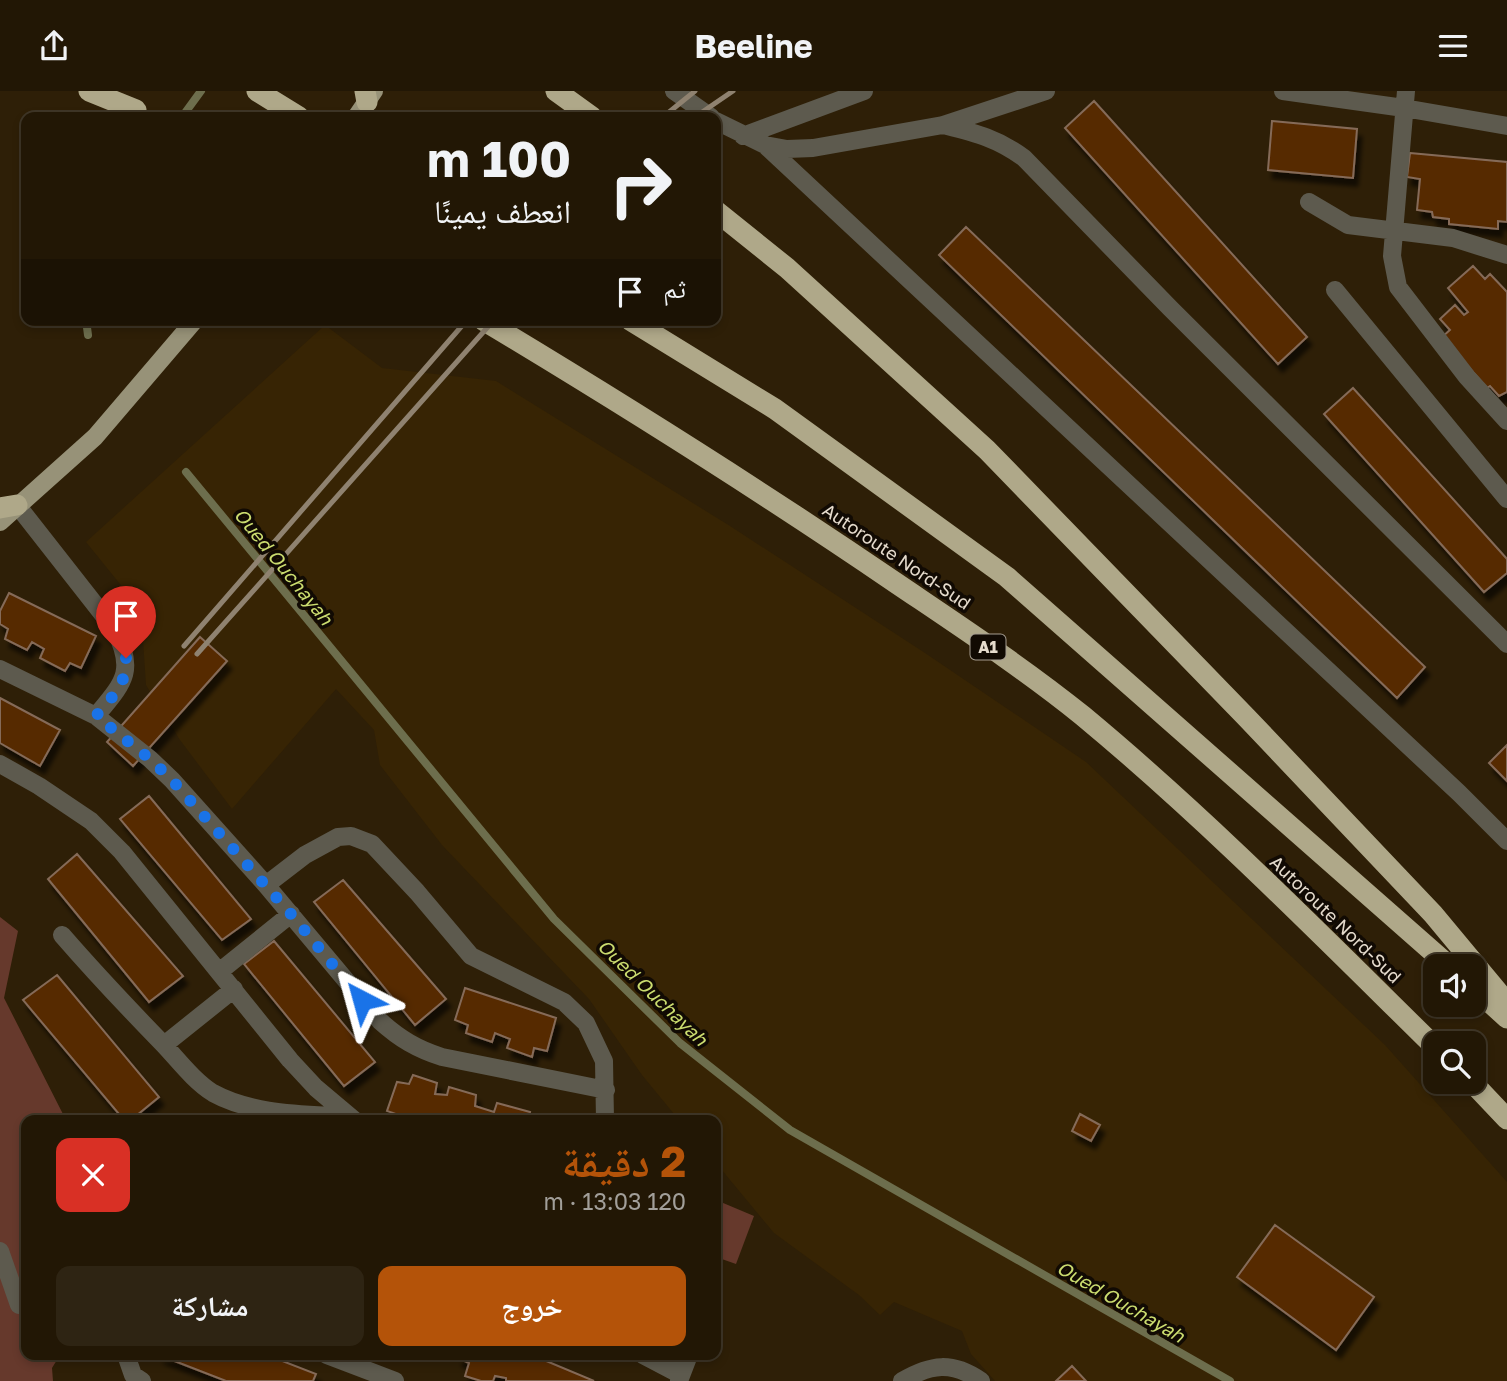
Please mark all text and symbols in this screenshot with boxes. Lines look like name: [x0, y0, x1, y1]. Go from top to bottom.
icon: share: [35, 27, 73, 65]
text: Beeline: [694, 27, 813, 65]
icon: menu: [1434, 27, 1472, 65]
text: 100 m: [427, 129, 571, 188]
icon: right: [595, 140, 686, 231]
text: انعطف يمينًا: [434, 192, 571, 230]
icon: arrive: [611, 273, 649, 311]
text: ثم: [663, 273, 686, 304]
street label: Autoroute Nord-Sud: [819, 498, 975, 614]
water label: Oued Ouchayah: [230, 503, 339, 630]
pin: [96, 586, 156, 658]
icon: arrive: [107, 597, 145, 635]
road number: A1: [970, 635, 1006, 659]
street label: Autoroute Nord-Sud: [1266, 851, 1406, 987]
water label: Oued Ouchayah: [593, 934, 714, 1051]
map controls: [1423, 954, 1486, 1094]
button: sound: [1423, 954, 1486, 1017]
position arrow: [325, 963, 399, 1037]
button: search: [1423, 1031, 1486, 1094]
text: 2 دقيقة: [562, 1136, 686, 1186]
button: close: [56, 1138, 130, 1212]
text: 120 m · 13:03: [544, 1187, 686, 1215]
water label: Oued Ouchayah: [1053, 1255, 1190, 1347]
button: مشاركة: [56, 1266, 364, 1346]
button: خروج: [378, 1266, 686, 1346]

